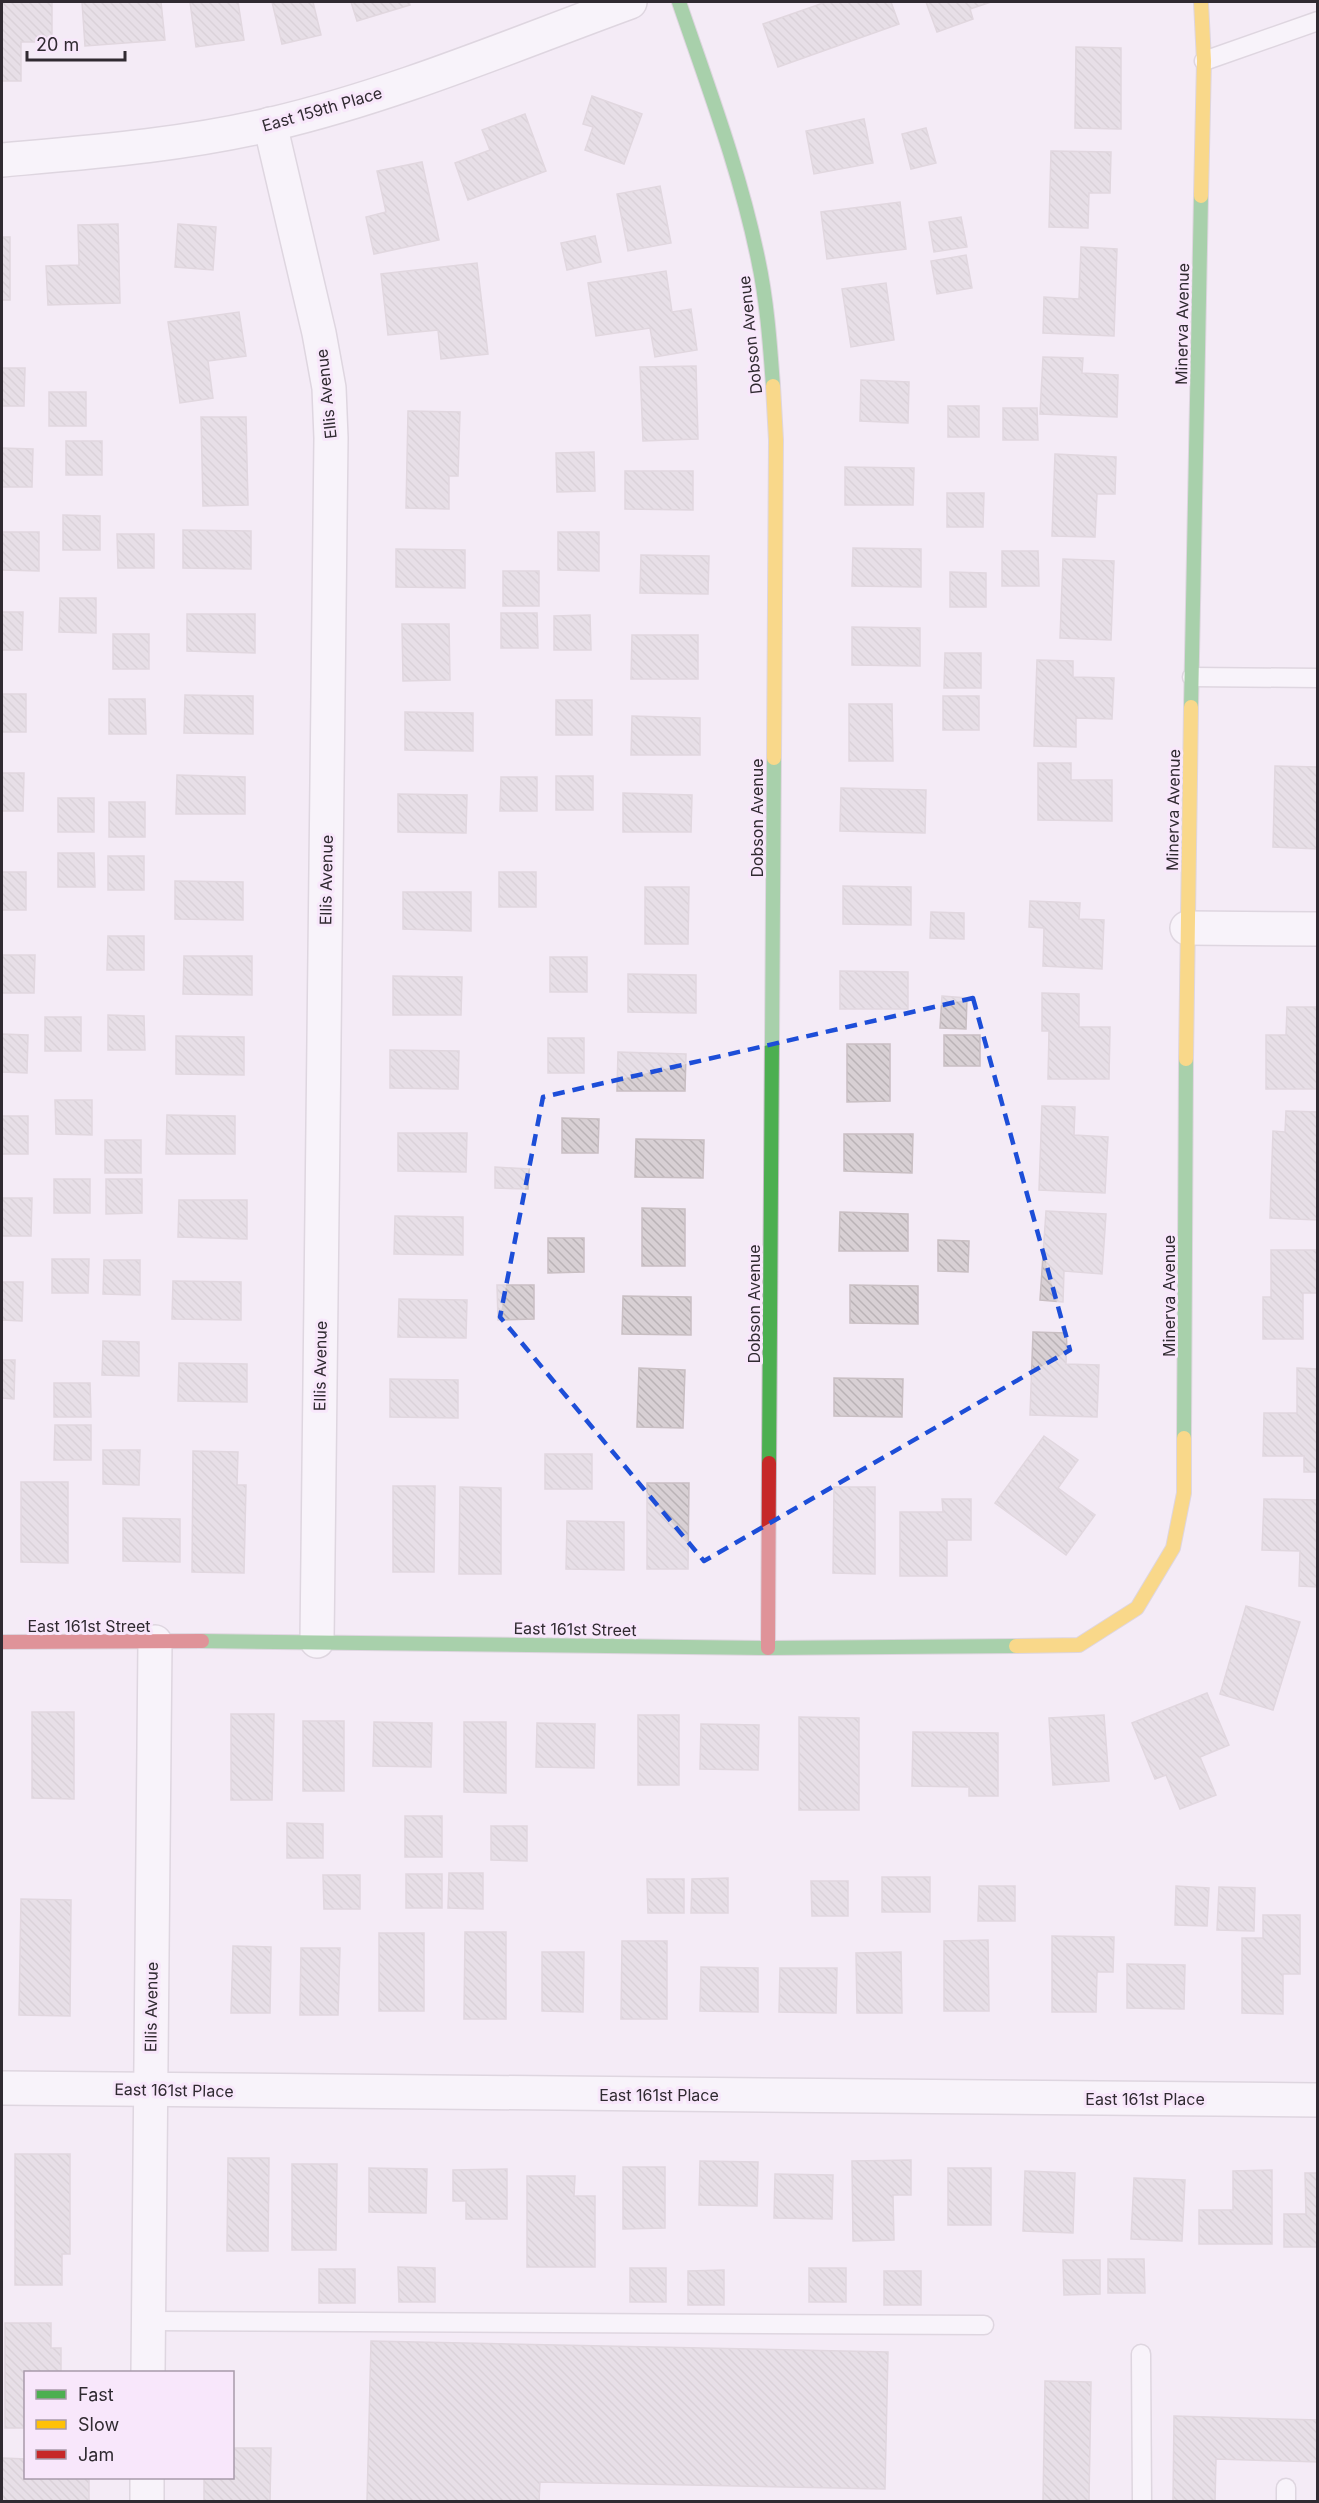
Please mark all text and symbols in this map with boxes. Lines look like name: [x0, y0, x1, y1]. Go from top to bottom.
scale bar: [27, 24, 124, 62]
text: 20 m: [36, 34, 79, 55]
street label: East 159th Place: [260, 82, 384, 136]
street label: Minerva Avenue: [1171, 263, 1193, 385]
street label: Dobson Avenue: [734, 275, 766, 395]
street label: Ellis Avenue: [311, 348, 341, 440]
street label: Minerva Avenue: [1162, 749, 1184, 871]
street label: Dobson Avenue: [747, 758, 767, 878]
street label: Ellis Avenue: [315, 835, 337, 925]
street label: Minerva Avenue: [1159, 1235, 1179, 1357]
street label: Dobson Avenue: [744, 1244, 764, 1364]
street label: Ellis Avenue: [309, 1321, 331, 1411]
street label: East 161st Street: [27, 1616, 151, 1636]
street label: East 161st Street: [513, 1618, 637, 1640]
street label: Ellis Avenue: [140, 1962, 162, 2052]
street label: East 161st Place: [114, 2079, 234, 2101]
street label: East 161st Place: [599, 2085, 719, 2105]
street label: East 161st Place: [1085, 2089, 1205, 2109]
legend: [24, 2371, 234, 2479]
text: Fast: [78, 2384, 114, 2405]
text: Slow: [78, 2414, 119, 2435]
text: Jam: [78, 2444, 114, 2465]

